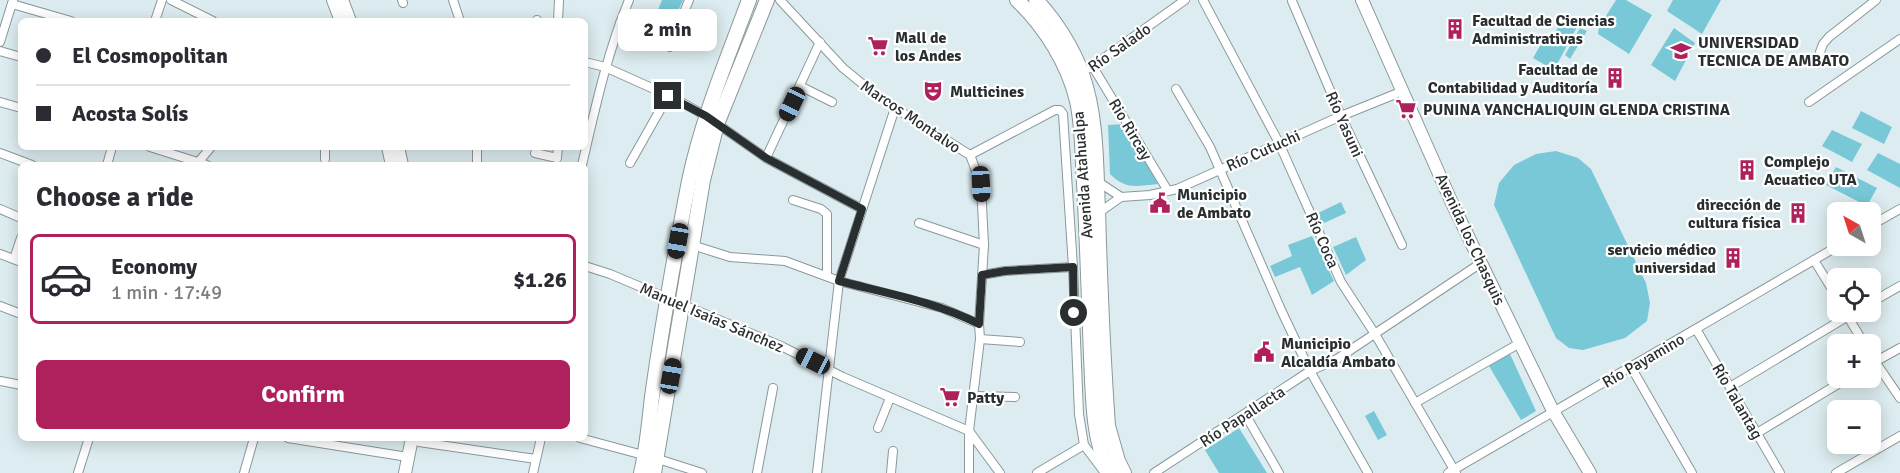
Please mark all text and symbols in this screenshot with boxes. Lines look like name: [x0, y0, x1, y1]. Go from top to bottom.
callout: 2 min: [618, 9, 718, 51]
place label: Facultad de Ciencias Administrativas: [1472, 11, 1615, 49]
text: 2 min: [643, 17, 692, 42]
building icon: Facultad de Ciencias Administrativas: [1443, 17, 1467, 41]
street label: Río Salado: [1084, 19, 1155, 77]
place label: Mall de los Andes: [895, 28, 961, 66]
place label: UNIVERSIDAD TECNICA DE AMBATO: [1698, 33, 1849, 71]
supermarket icon: Mall de los Andes: [866, 34, 890, 58]
school or university icon: UNIVERSIDAD TECNICA DE AMBATO: [1669, 39, 1693, 63]
text: El Cosmopolitan: [72, 42, 228, 69]
place label: Facultad de Contabilidad y Auditoría: [1428, 60, 1598, 98]
building icon: Facultad de Contabilidad y Auditoría: [1603, 66, 1627, 90]
street label: Marcos Montalvo: [857, 76, 964, 158]
theatre icon: Multicines: [921, 79, 945, 103]
route end: [654, 82, 681, 109]
place label: Multicines: [950, 82, 1024, 102]
car: [776, 84, 808, 124]
street label: Río Yasuni: [1321, 88, 1367, 160]
street label: Rio Rircay: [1104, 95, 1157, 164]
supermarket icon: PUNINA YANCHALIQUIN GLENDA CRISTINA: [1394, 97, 1418, 121]
text: Acosta Solís: [72, 100, 188, 127]
place label: PUNINA YANCHALIQUIN GLENDA CRISTINA: [1423, 100, 1731, 120]
street label: Avenida Atahualpa: [1069, 110, 1097, 239]
street label: Río Cutuchi: [1223, 126, 1304, 176]
place label: Complejo Acuatico UTA: [1764, 152, 1858, 190]
building icon: Complejo Acuatico UTA: [1735, 158, 1759, 182]
car: [971, 166, 991, 202]
street label: Avenida los Chasquis: [1431, 170, 1509, 309]
text: Choose a ride: [36, 181, 194, 214]
place label: Municipio de Ambato: [1177, 185, 1251, 223]
public building icon: Municipio de Ambato: [1148, 191, 1172, 215]
place label: dirección de cultura física: [1688, 195, 1781, 233]
building icon: dirección de cultura física: [1786, 201, 1810, 225]
north arrow: [1827, 202, 1881, 256]
map controls: [1827, 202, 1881, 454]
street label: Río Coca: [1301, 209, 1343, 272]
car: [666, 222, 690, 260]
place label: servicio médico universidad: [1607, 240, 1716, 278]
building icon: servicio médico universidad: [1721, 246, 1745, 270]
icon: car: [39, 252, 93, 306]
text: Economy: [111, 253, 197, 280]
text: $1.26: [513, 266, 567, 293]
button: locate: [1827, 268, 1881, 322]
street label: Manuel Isaías Sánchez: [637, 279, 787, 357]
text: 1 min · 17:49: [111, 280, 222, 305]
route start: [1060, 299, 1087, 326]
street label: Río Payamino: [1599, 329, 1688, 393]
place label: Municipio Alcaldía Ambato: [1281, 334, 1396, 372]
button: +: [1827, 334, 1881, 388]
public building icon: Municipio Alcaldía Ambato: [1252, 340, 1276, 364]
car: [793, 345, 833, 377]
car: [659, 357, 683, 395]
button: Confirm: [36, 360, 570, 429]
street label: Río Talantag: [1707, 360, 1767, 443]
street label: Río Papallacta: [1196, 382, 1289, 452]
supermarket icon: Patty: [938, 385, 962, 409]
place label: Patty: [967, 388, 1004, 408]
button: −: [1827, 400, 1881, 454]

